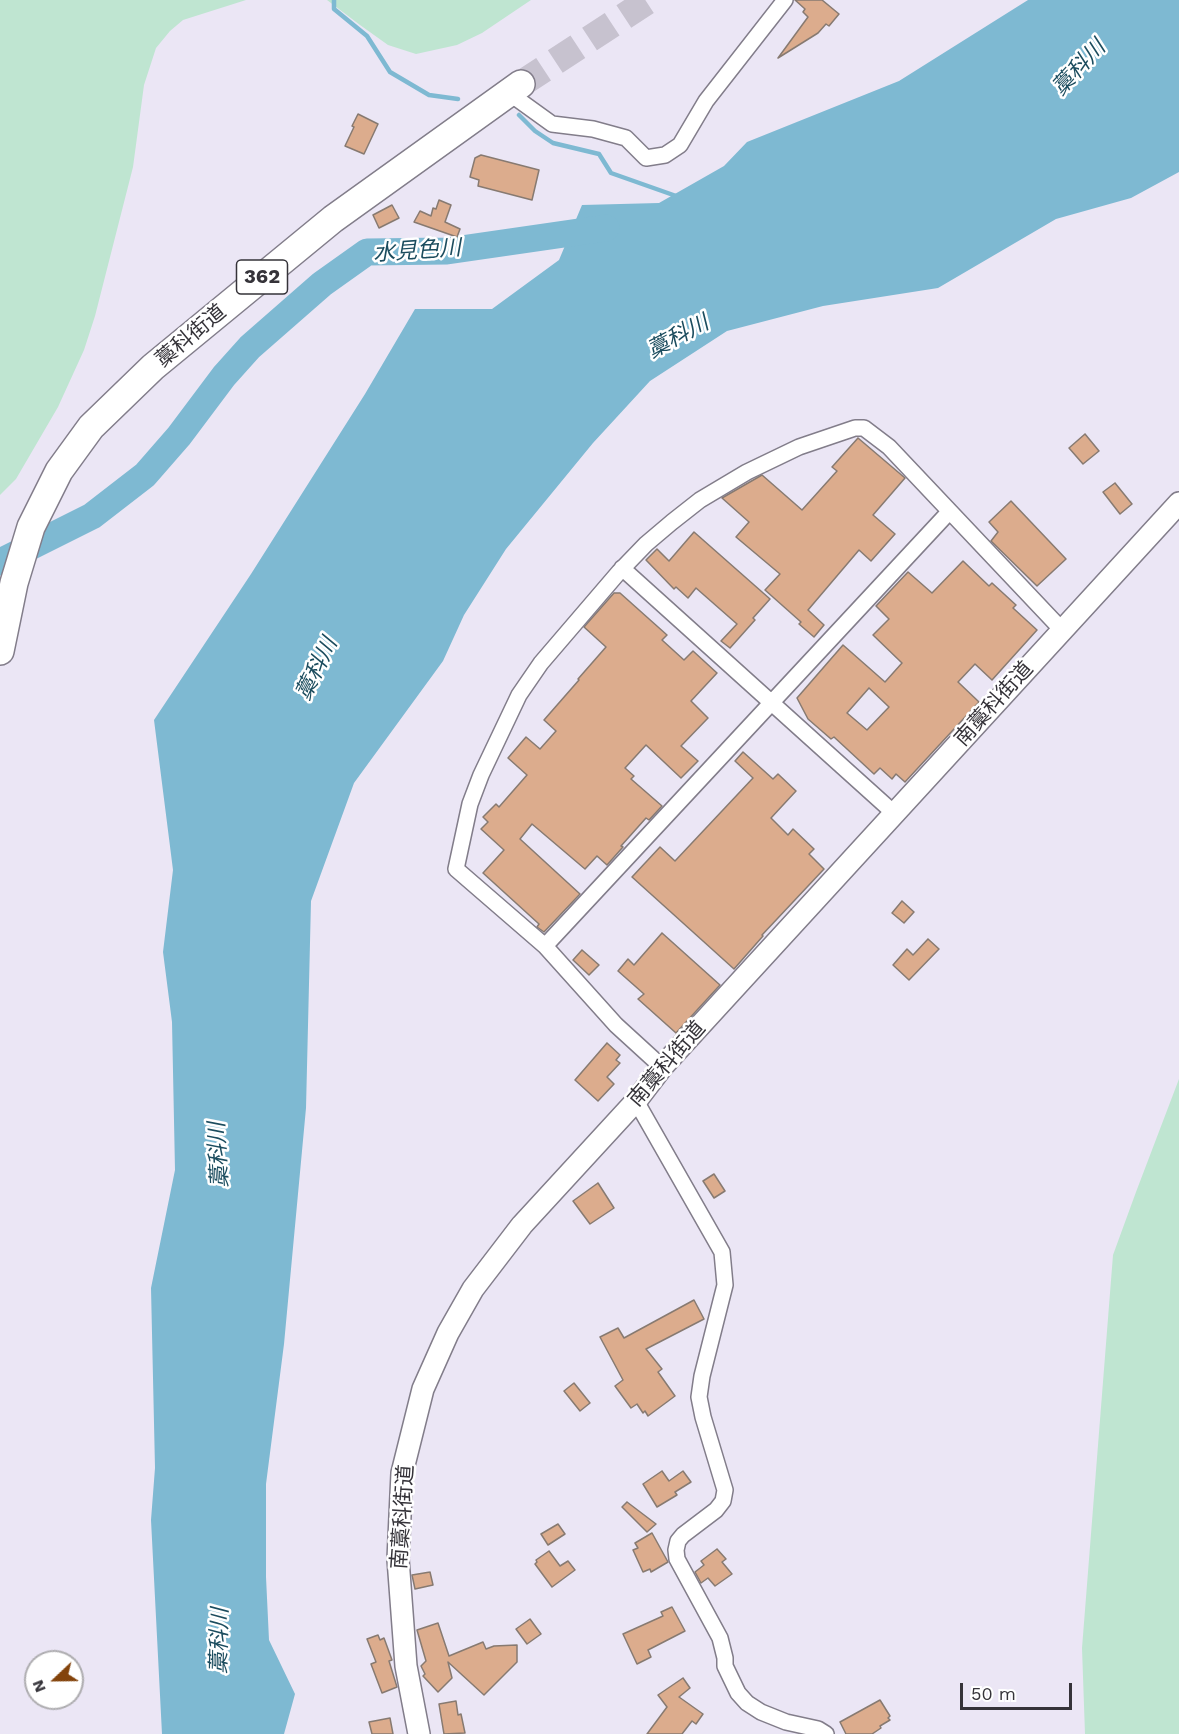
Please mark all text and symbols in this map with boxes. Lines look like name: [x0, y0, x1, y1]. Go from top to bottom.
water label: 藁科川: [1047, 35, 1111, 101]
water label: 水見色川: [372, 235, 462, 267]
road number: 362: [236, 260, 288, 294]
street label: 藁科街道: [151, 299, 231, 373]
water label: 藁科川: [643, 310, 713, 364]
water label: 藁科川: [291, 634, 343, 704]
street label: 南藁科街道: [950, 657, 1038, 751]
street label: 南藁科街道: [623, 1016, 711, 1112]
water label: 藁科川: [204, 1121, 234, 1189]
street label: 南藁科街道: [387, 1464, 419, 1570]
water label: 藁科川: [206, 1608, 234, 1674]
north arrow: [24, 1650, 84, 1710]
scale bar: [963, 1671, 1076, 1709]
text: N: [28, 1677, 50, 1695]
text: 50 m: [971, 1683, 1016, 1704]

